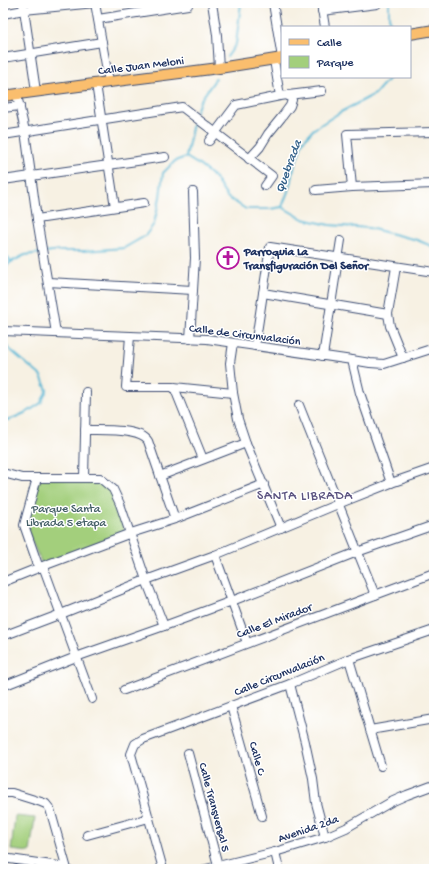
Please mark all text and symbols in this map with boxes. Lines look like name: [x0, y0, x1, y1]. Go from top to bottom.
legend: [281, 26, 411, 78]
text: Calle: [317, 37, 342, 51]
street label: Calle Juan Meloni: [98, 55, 185, 79]
text: Parque: [316, 57, 354, 71]
water label: Quebrada: [273, 138, 306, 195]
church icon: Parroquia La Transfiguración Del Señor: [215, 245, 241, 271]
place label: Parroquia La Transfiguración Del Señor: [243, 246, 370, 274]
street label: Calle de Circunvalación: [188, 322, 302, 350]
district label: SANTA LIBRADA: [257, 489, 353, 504]
park label: Parque Santa Librada 5 etapa: [26, 503, 106, 531]
street label: Calle El Mirador: [235, 600, 316, 643]
street label: Calle Circunvalación: [233, 651, 327, 700]
street label: Calle C: [245, 740, 268, 778]
street label: Calle Transversal 5: [194, 761, 232, 854]
street label: Avenida 2da: [277, 813, 341, 847]

